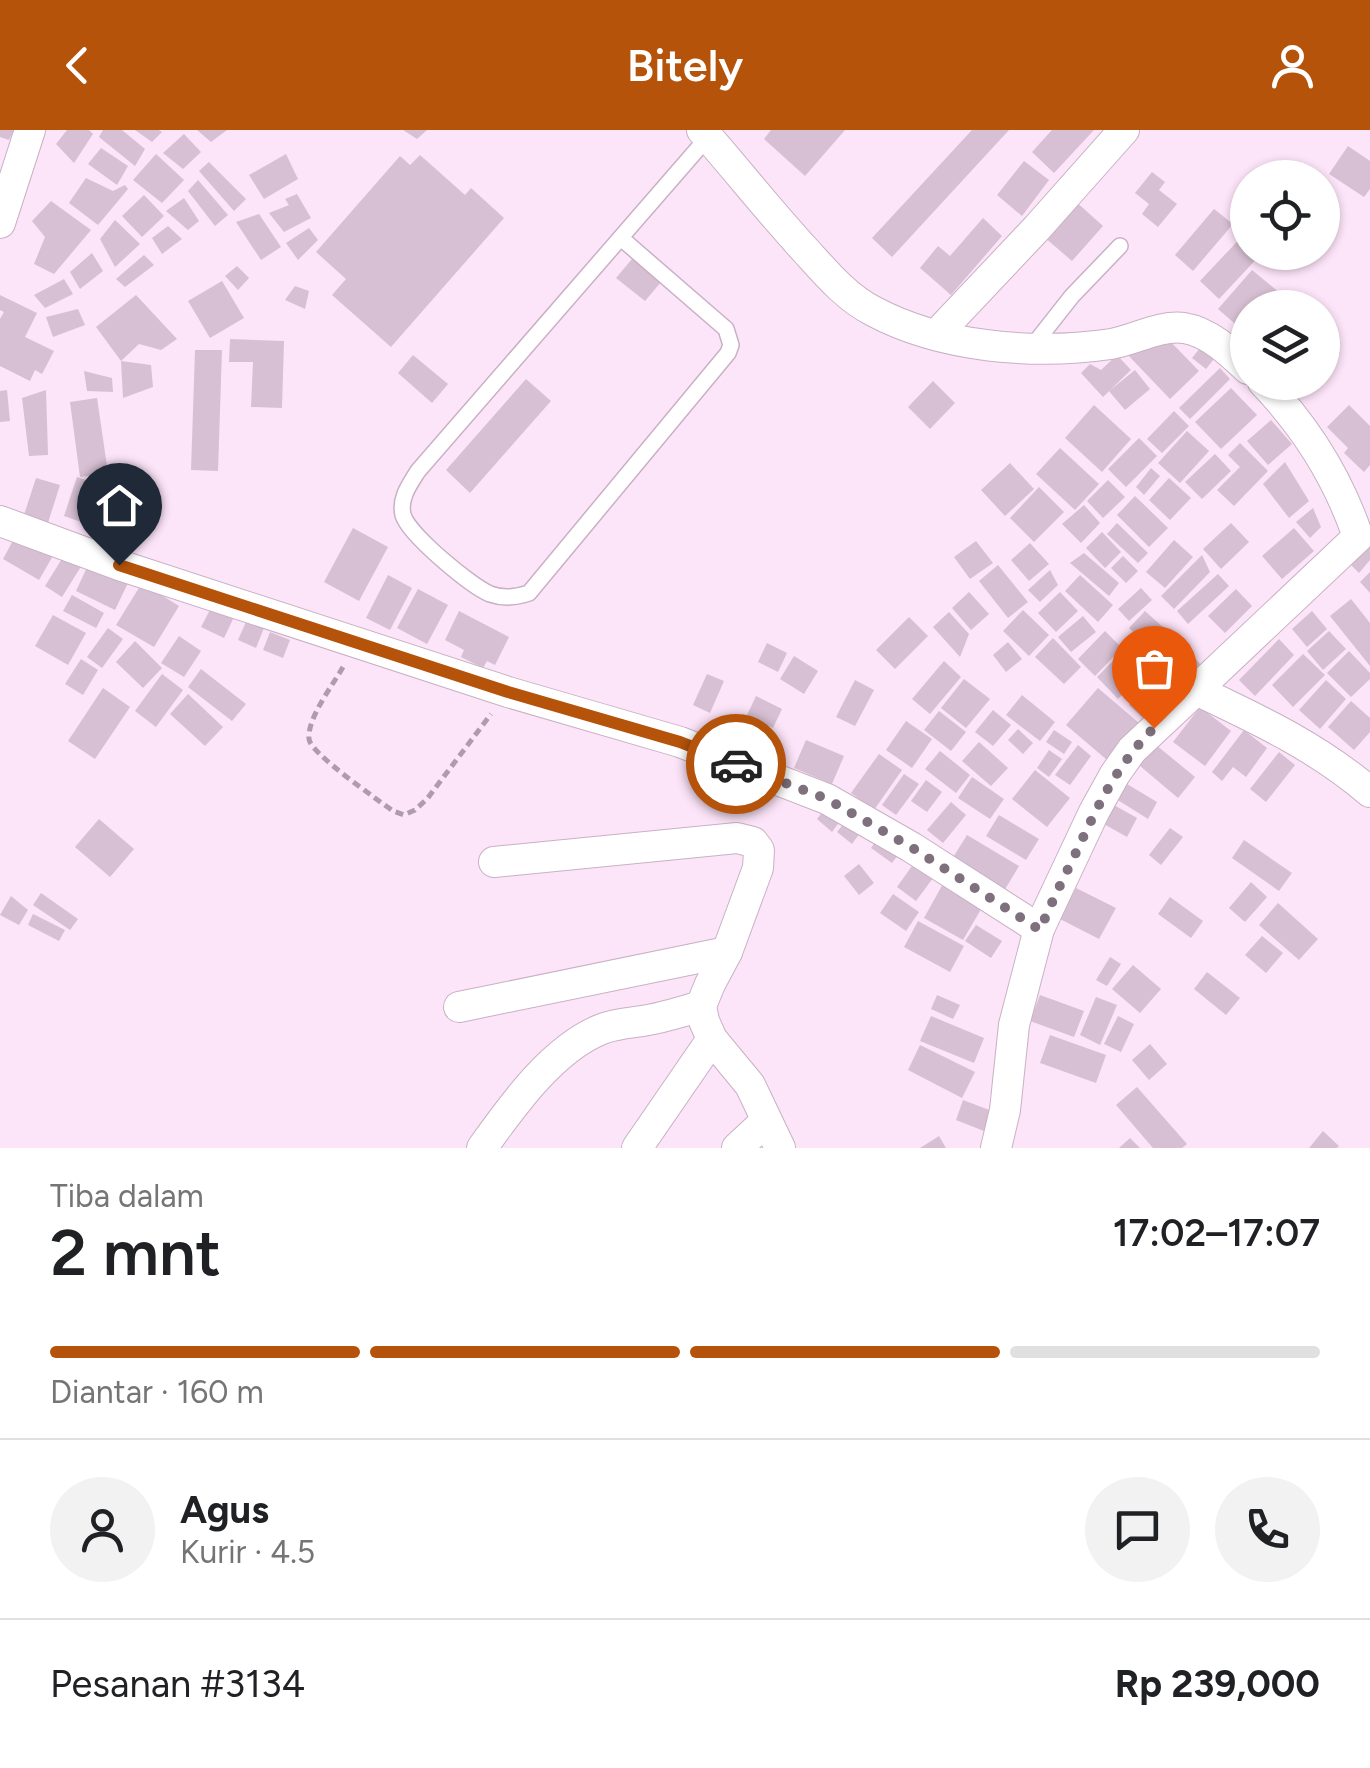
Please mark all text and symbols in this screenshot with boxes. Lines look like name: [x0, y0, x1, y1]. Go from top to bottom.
icon: back: [50, 38, 105, 93]
text: Bitely: [627, 38, 743, 92]
icon: person: [1265, 38, 1320, 93]
map controls: [1230, 160, 1340, 400]
button: locate: [1230, 160, 1340, 270]
button: layers: [1230, 290, 1340, 400]
pin: [77, 463, 162, 566]
icon: home: [92, 478, 147, 533]
pin: [1112, 626, 1197, 729]
icon: bag: [1127, 641, 1182, 696]
courier: [686, 714, 786, 814]
icon: car: [709, 737, 764, 792]
text: Tiba dalam: [50, 1177, 204, 1215]
text: 17:02–17:07: [1113, 1210, 1320, 1256]
text: 2 mnt: [50, 1213, 221, 1291]
text: Diantar · 160 m: [50, 1373, 264, 1411]
button: person: [50, 1477, 155, 1582]
button: chat: [1085, 1477, 1190, 1582]
button: phone: [1215, 1477, 1320, 1582]
text: Agus: [180, 1487, 269, 1533]
text: Kurir · 4.5: [180, 1533, 315, 1571]
text: Pesanan #3134: [50, 1661, 305, 1707]
text: Rp 239,000: [1115, 1661, 1320, 1707]

